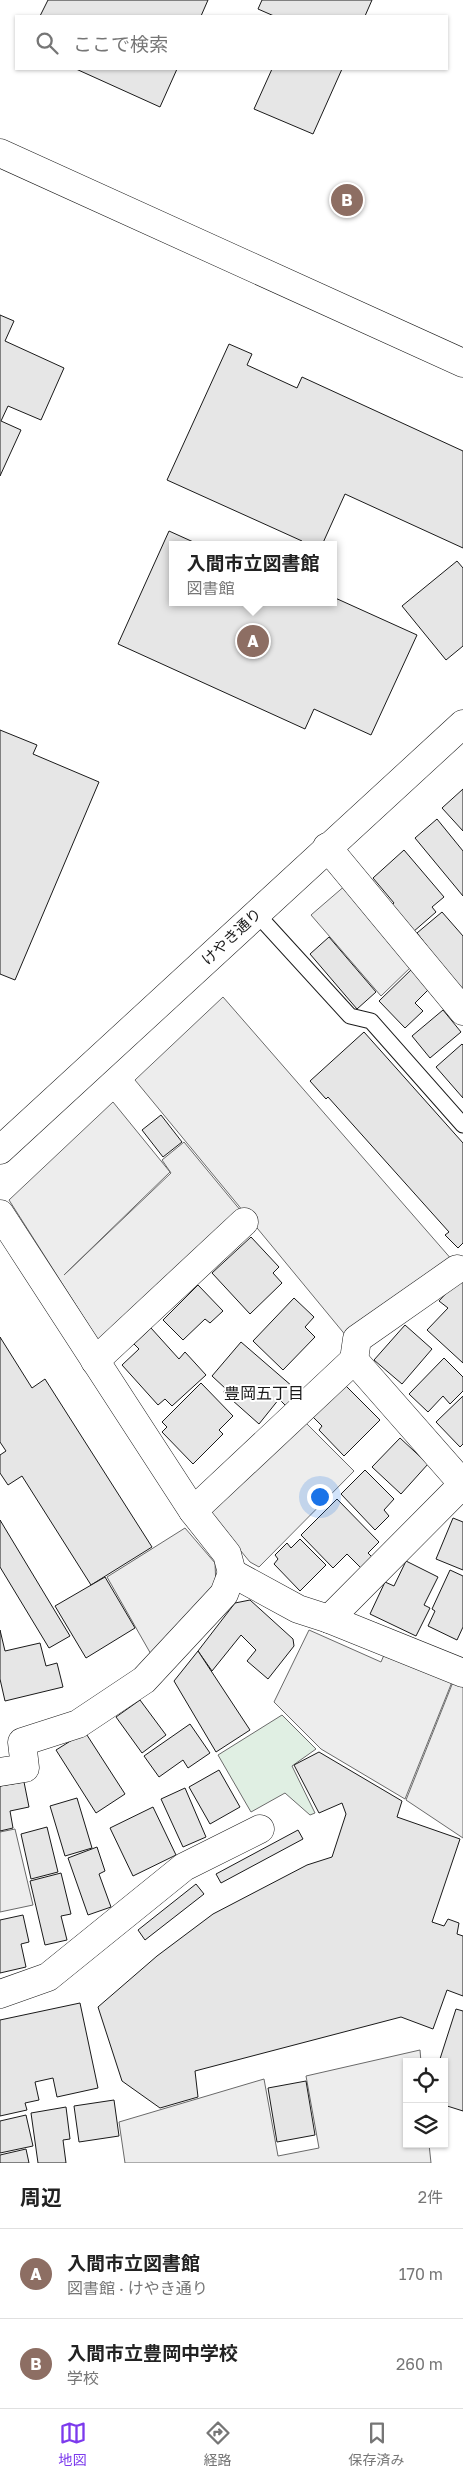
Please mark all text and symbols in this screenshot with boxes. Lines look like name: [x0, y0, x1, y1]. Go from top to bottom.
search box: [15, 15, 448, 70]
icon: search: [33, 29, 61, 57]
text: ここで検索: [73, 32, 168, 55]
pin: B: [331, 181, 363, 219]
popup: [169, 541, 337, 606]
text: 入間市立図書館: [186, 551, 320, 574]
text: 図書館: [186, 578, 235, 598]
pin: A: [237, 622, 269, 660]
street label: けやき通り: [197, 904, 265, 968]
district label: 豊岡五丁目: [224, 1383, 304, 1403]
your location: [307, 1484, 333, 1510]
map controls: [403, 2058, 448, 2148]
button: locate: [403, 2058, 448, 2103]
button: layers: [403, 2103, 448, 2148]
text: 周辺: [20, 2184, 62, 2210]
text: 2件: [418, 2187, 443, 2207]
text: 入間市立図書館: [67, 2251, 200, 2274]
text: A: [30, 2264, 42, 2284]
text: 170 m: [399, 2264, 443, 2284]
text: 図書館 · けやき通り: [67, 2278, 208, 2298]
text: 入間市立豊岡中学校: [67, 2341, 238, 2364]
text: B: [30, 2354, 42, 2374]
text: 260 m: [396, 2354, 443, 2374]
text: 学校: [67, 2368, 99, 2388]
tab: 地図: [59, 2419, 87, 2469]
tab: 経路: [204, 2419, 232, 2469]
tab: 保存済み: [349, 2419, 405, 2469]

